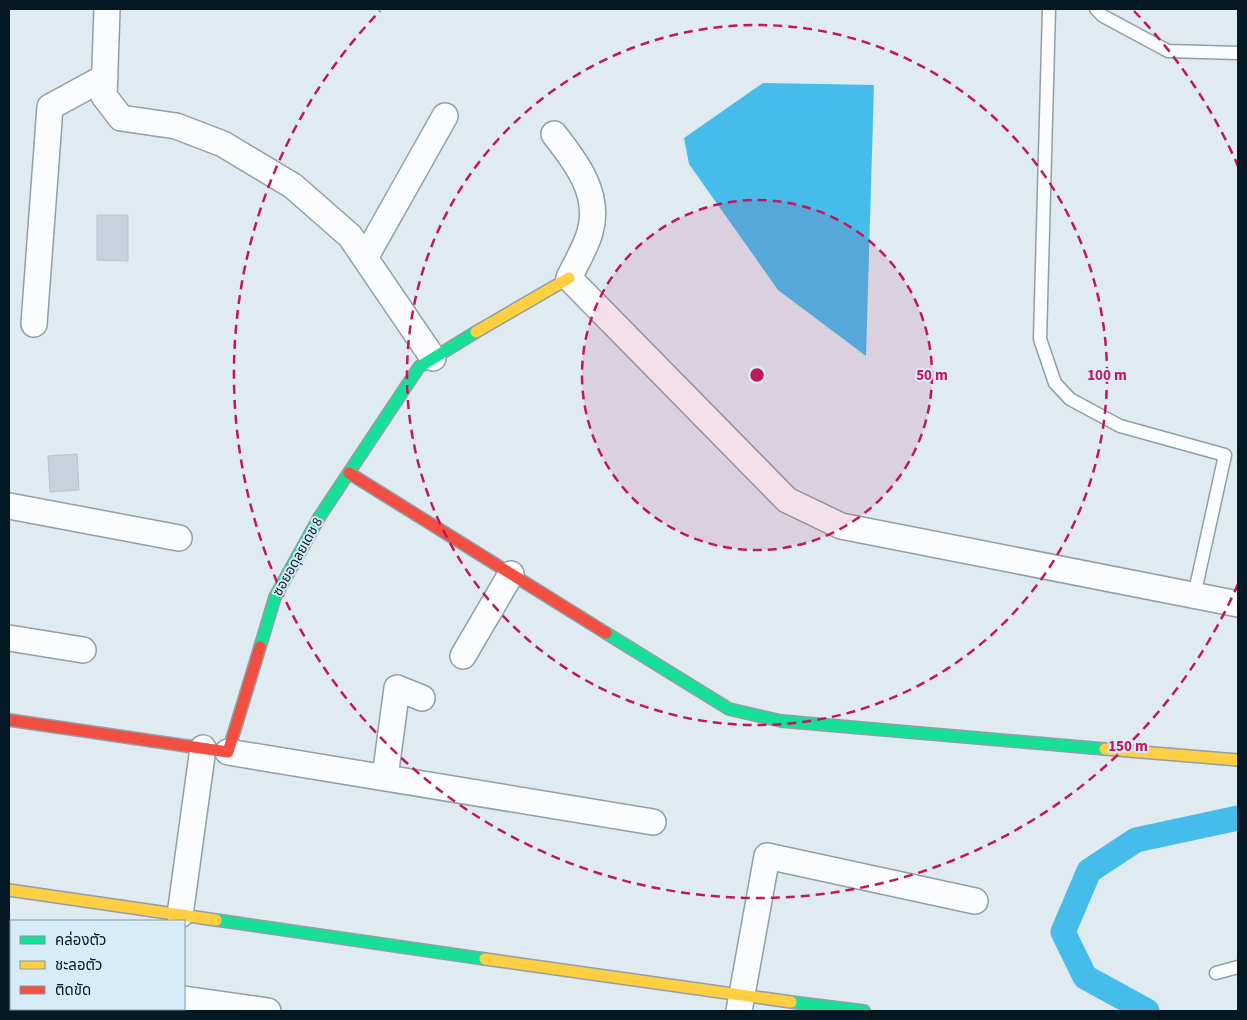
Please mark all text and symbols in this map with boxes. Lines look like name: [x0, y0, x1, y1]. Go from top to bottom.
text: 50 m: [916, 365, 948, 386]
text: 100 m: [1087, 365, 1127, 386]
centre of rings: [748, 366, 766, 384]
street label: ซอยอดุลยเดช 8: [268, 514, 328, 600]
text: 150 m: [1108, 736, 1148, 757]
legend: [10, 920, 185, 1010]
text: คล่องตัว: [55, 930, 106, 951]
text: ชะลอตัว: [55, 955, 102, 976]
text: ติดขัด: [55, 980, 91, 1001]

